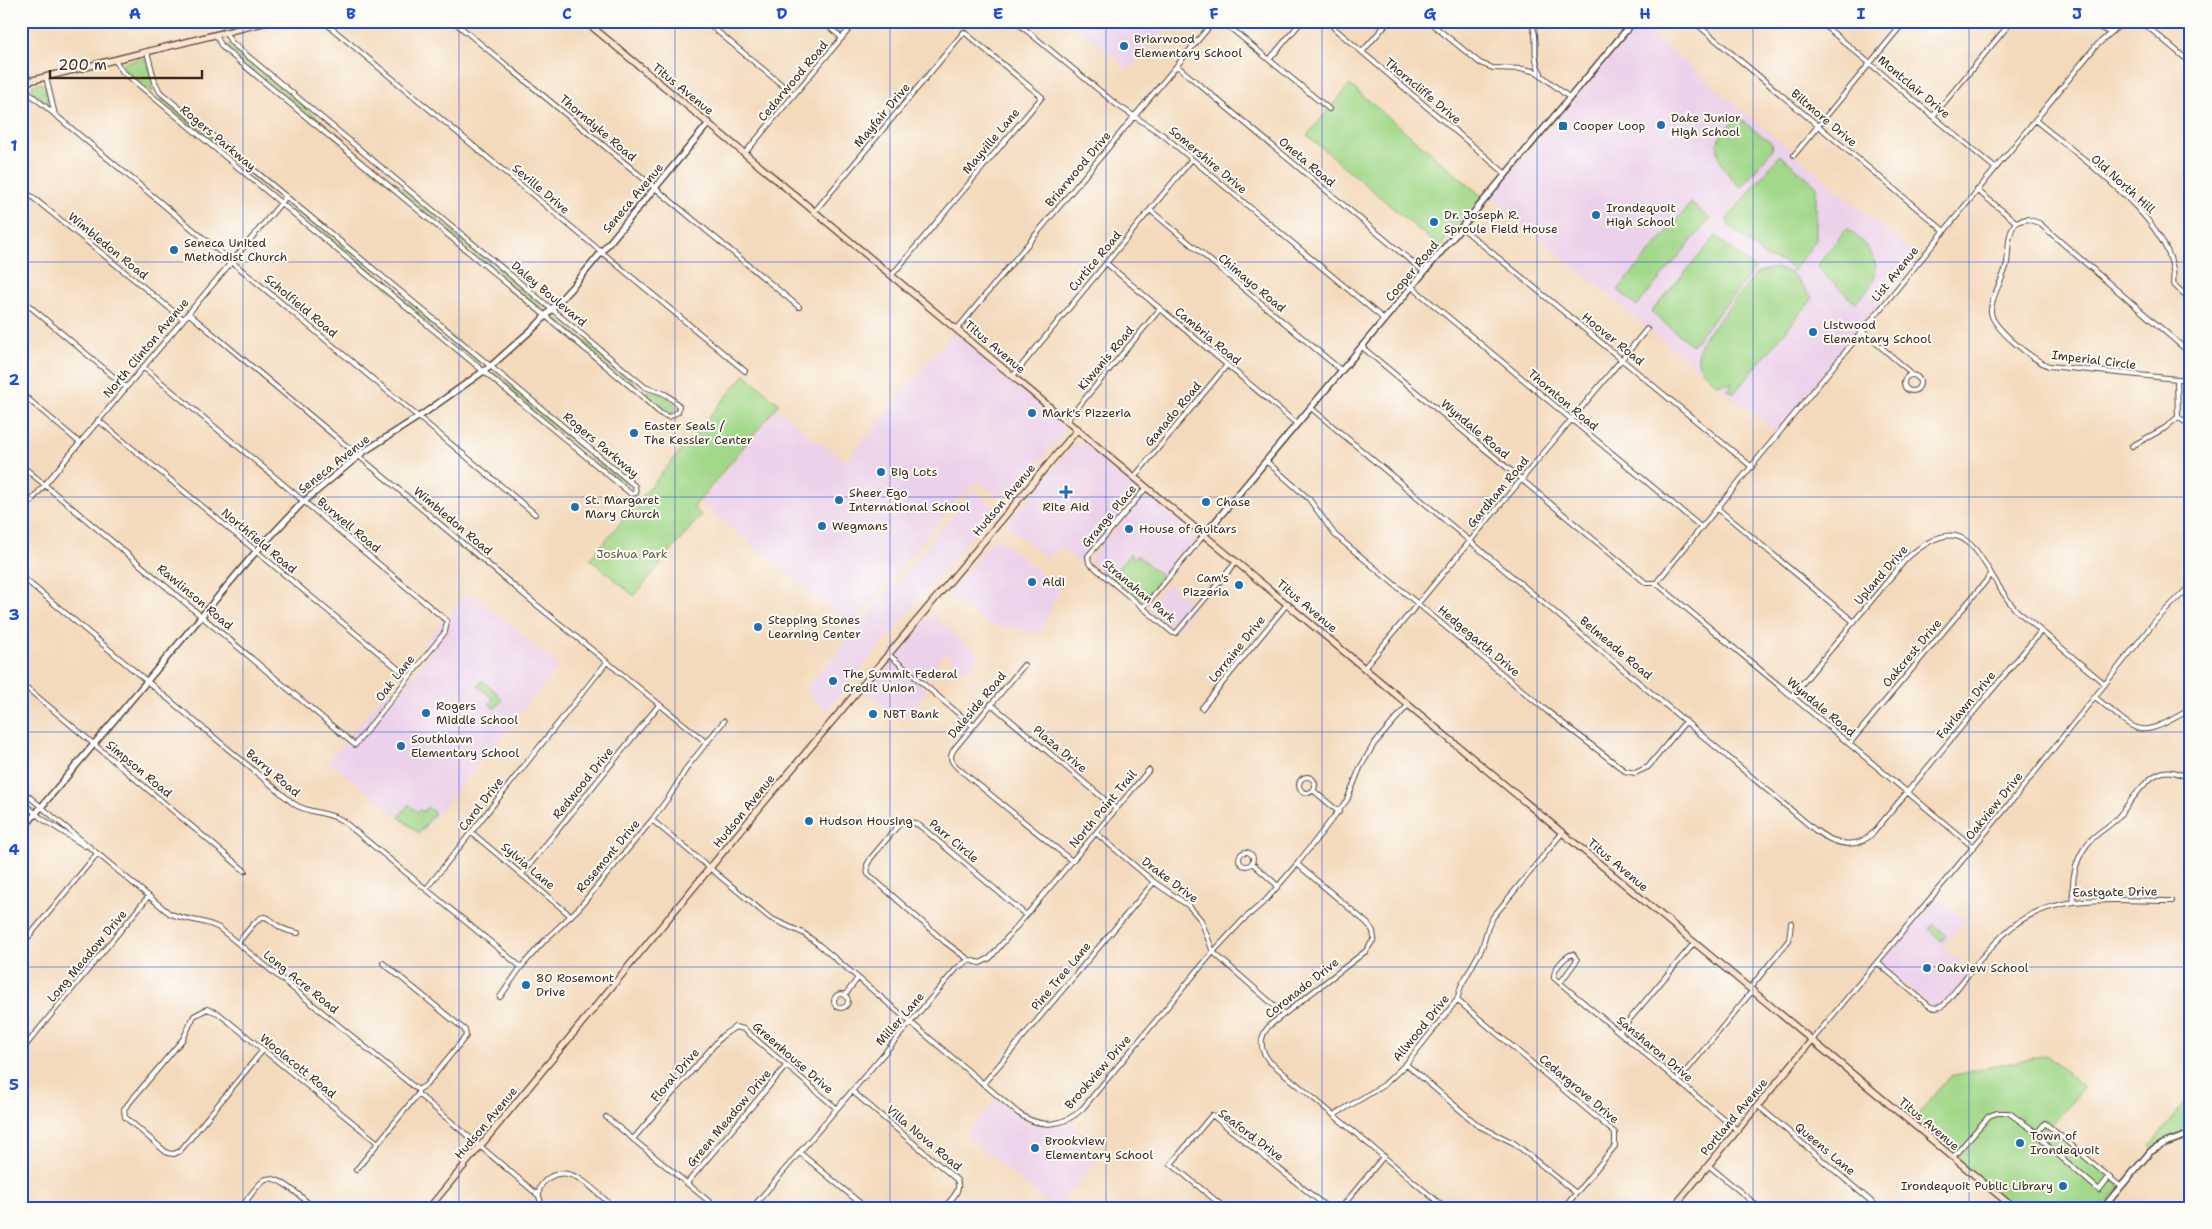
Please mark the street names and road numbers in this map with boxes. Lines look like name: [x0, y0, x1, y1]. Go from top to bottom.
street label: Cedarwood Road: [754, 37, 832, 125]
street label: Montclair Drive: [1874, 52, 1954, 122]
street label: Thorncliffe Drive: [1381, 54, 1465, 128]
street label: Titus Avenue: [649, 59, 717, 119]
street label: Mayfair Drive: [850, 79, 914, 150]
street label: Biltmore Drive: [1788, 86, 1861, 151]
street label: Thorndyke Road: [556, 91, 640, 165]
street label: Rogers Parkway: [177, 102, 259, 174]
street label: Mayville Lane: [959, 105, 1023, 177]
street label: Somershire Drive: [1166, 123, 1251, 198]
street label: Briarwood Drive: [1042, 128, 1115, 210]
street label: Oneta Road: [1275, 134, 1339, 191]
street label: Old North Hill: [2087, 151, 2159, 217]
street label: Seneca Avenue: [599, 159, 667, 236]
street label: Seville Drive: [509, 160, 573, 218]
street label: Wimbledon Road: [65, 209, 152, 283]
street label: Curtice Road: [1065, 227, 1125, 295]
street label: Cooper Road: [1382, 237, 1442, 305]
street label: List Avenue: [1868, 243, 1922, 305]
street label: Chimayo Road: [1215, 250, 1289, 316]
street label: Daley Boulevard: [508, 258, 590, 331]
street label: Scholfield Road: [261, 271, 341, 341]
street label: North Clinton Avenue: [100, 295, 193, 401]
street label: Cambria Road: [1171, 303, 1245, 369]
street label: Hoover Road: [1579, 309, 1648, 369]
street label: Titus Avenue: [961, 317, 1029, 377]
street label: Kiwanis Road: [1074, 322, 1138, 393]
street label: Imperial Circle: [2051, 347, 2137, 373]
street label: Thornton Road: [1524, 366, 1602, 435]
street label: Ganado Road: [1141, 378, 1205, 450]
street label: Wyndale Road: [1437, 396, 1513, 463]
street label: Rogers Parkway: [560, 409, 642, 481]
street label: Seneca Avenue: [295, 431, 373, 497]
street label: Gardham Road: [1463, 453, 1533, 531]
street label: Hudson Avenue: [969, 460, 1039, 540]
street label: Grange Place: [1078, 481, 1140, 551]
street label: Wimbledon Road: [410, 483, 496, 559]
street label: Burwell Road: [314, 494, 384, 556]
street label: Northfield Road: [218, 505, 300, 577]
street label: Upland Drive: [1851, 542, 1912, 608]
street label: Stranahan Park: [1099, 556, 1179, 626]
street label: Rawlinson Road: [154, 561, 237, 634]
street label: Titus Avenue: [1273, 576, 1341, 636]
street label: Hedgegarth Drive: [1434, 602, 1524, 680]
street label: Lorraine Drive: [1205, 612, 1269, 686]
street label: Belmeade Road: [1576, 613, 1656, 683]
street label: Oakcrest Drive: [1879, 615, 1945, 690]
street label: Oak Lane: [372, 651, 418, 705]
street label: Daleside Road: [944, 668, 1010, 742]
street label: Fairlawn Drive: [1933, 668, 1999, 742]
street label: Wyndale Road: [1783, 674, 1859, 741]
street label: Plaza Drive: [1030, 722, 1091, 776]
street label: Simpson Road: [103, 737, 176, 802]
street label: Redwood Drive: [549, 744, 617, 822]
street label: Barry Road: [243, 746, 304, 801]
street label: North Point Trail: [1066, 766, 1141, 851]
street label: Oakview Drive: [1962, 769, 2026, 843]
street label: Hudson Avenue: [709, 771, 779, 851]
street label: Carol Drive: [455, 774, 507, 834]
street label: Parr Circle: [926, 815, 982, 867]
street label: Rosemont Drive: [573, 816, 644, 896]
street label: Titus Avenue: [1584, 835, 1652, 895]
street label: Sylvia Lane: [498, 839, 558, 893]
street label: Drake Drive: [1138, 853, 1202, 907]
street label: Eastgate Drive: [2072, 883, 2158, 901]
street label: Long Meadow Drive: [43, 906, 131, 1006]
street label: Pine Tree Lane: [1027, 938, 1095, 1014]
street label: Long Acre Road: [260, 947, 342, 1018]
street label: Coronado Drive: [1262, 954, 1342, 1022]
street label: Miller Lane: [872, 989, 928, 1049]
street label: Allwood Drive: [1389, 991, 1453, 1065]
street label: Sansharon Drive: [1614, 1012, 1697, 1086]
street label: Greenhouse Drive: [749, 1018, 837, 1098]
street label: Woolacott Road: [256, 1030, 340, 1102]
street label: Brookview Drive: [1061, 1031, 1135, 1113]
street label: Floral Drive: [647, 1044, 703, 1105]
street label: Cedargrove Drive: [1536, 1051, 1623, 1127]
street label: Green Meadow Drive: [683, 1066, 775, 1170]
street label: Portland Avenue: [1697, 1075, 1771, 1159]
street label: Hudson Avenue: [451, 1083, 521, 1163]
street label: Titus Avenue: [1895, 1094, 1963, 1154]
street label: Villa Nova Road: [883, 1102, 965, 1175]
street label: Seaford Drive: [1215, 1105, 1287, 1165]
street label: Queens Lane: [1791, 1119, 1859, 1179]

